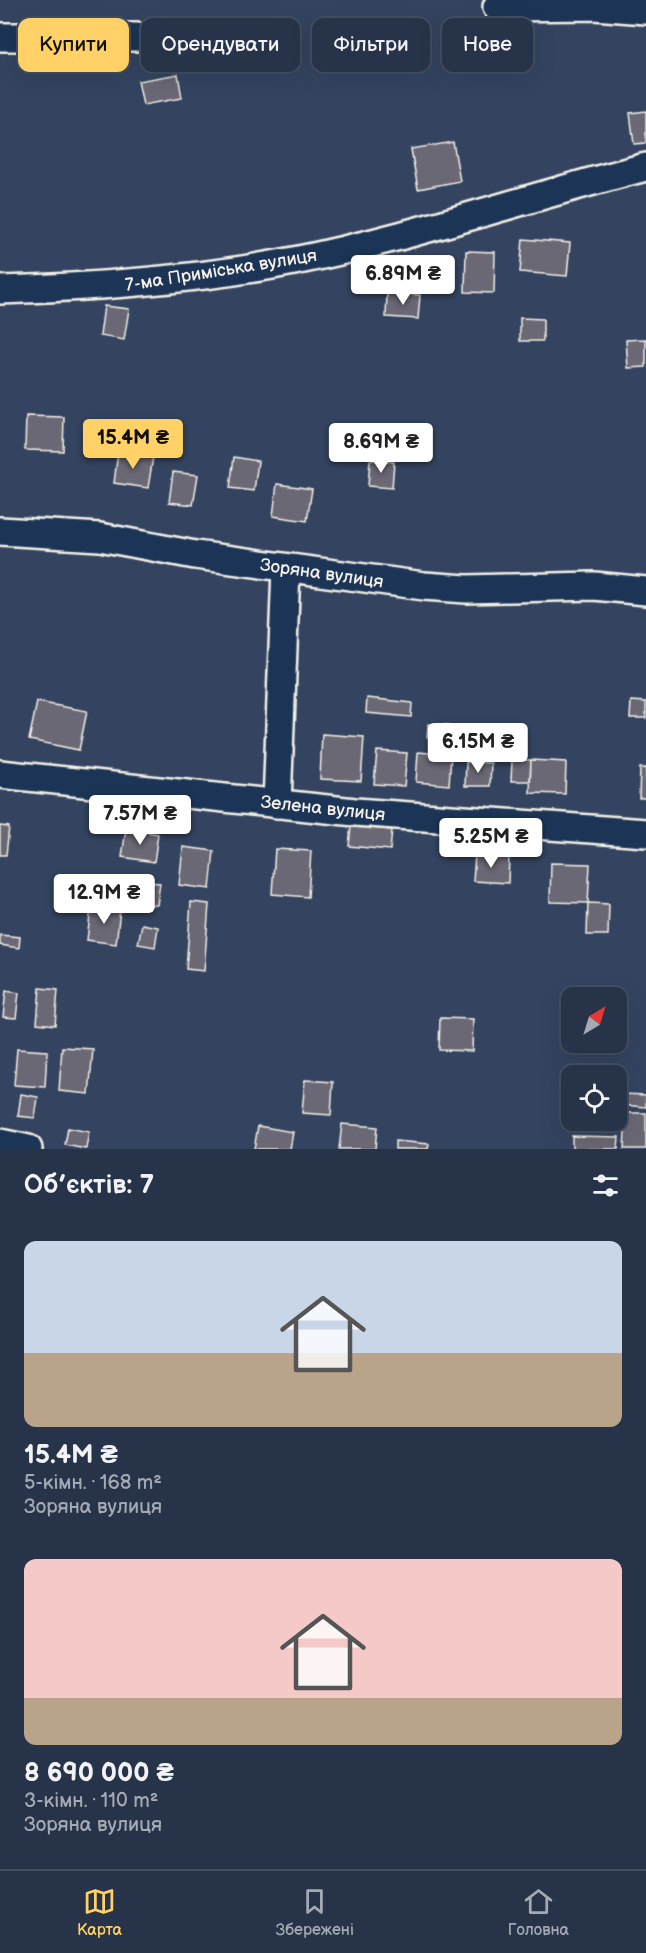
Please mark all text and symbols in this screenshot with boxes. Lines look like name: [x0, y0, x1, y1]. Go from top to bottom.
chip: Купити: [18, 18, 129, 72]
chip: Орендувати: [141, 18, 300, 72]
chip: Фільтри: [312, 18, 430, 72]
chip: Нове: [442, 18, 533, 72]
street label: 7-ма Приміська вулиця: [124, 245, 318, 296]
pin: 6.89M ₴: [348, 255, 458, 306]
text: 6.89M ₴: [365, 262, 441, 286]
pin: 15.4M ₴: [78, 419, 188, 470]
pin: 8.69M ₴: [326, 423, 436, 474]
text: 15.4M ₴: [97, 426, 169, 450]
text: 8.69M ₴: [343, 430, 419, 454]
street label: Зоряна вулиця: [259, 554, 385, 593]
pin: 6.15M ₴: [423, 723, 533, 774]
text: 6.15M ₴: [442, 730, 514, 754]
street label: Зелена вулиця: [260, 792, 386, 825]
pin: 7.57M ₴: [85, 795, 195, 846]
text: 7.57M ₴: [103, 802, 177, 826]
pin: 5.25M ₴: [436, 818, 546, 869]
text: 5.25M ₴: [453, 825, 529, 849]
pin: 12.9M ₴: [49, 874, 159, 925]
text: 12.9M ₴: [68, 881, 140, 905]
north arrow: [561, 987, 627, 1053]
map controls: [561, 987, 627, 1131]
button: locate: [561, 1065, 627, 1131]
icon: filters: [589, 1169, 622, 1202]
text: Об’єктів: 7: [24, 1170, 154, 1201]
icon: home: [269, 1280, 377, 1388]
text: 15.4M ₴: [24, 1440, 118, 1471]
text: 5-кімн. · 168 m²: [24, 1471, 162, 1495]
text: Зоряна вулиця: [24, 1495, 162, 1519]
icon: home: [269, 1598, 377, 1706]
text: 8 690 000 ₴: [24, 1758, 174, 1789]
text: 3-кімн. · 110 m²: [24, 1789, 158, 1813]
text: Зоряна вулиця: [24, 1813, 162, 1837]
tab: Карта: [77, 1885, 122, 1940]
tab: Збережені: [276, 1885, 354, 1940]
tab: Головна: [508, 1885, 569, 1940]

